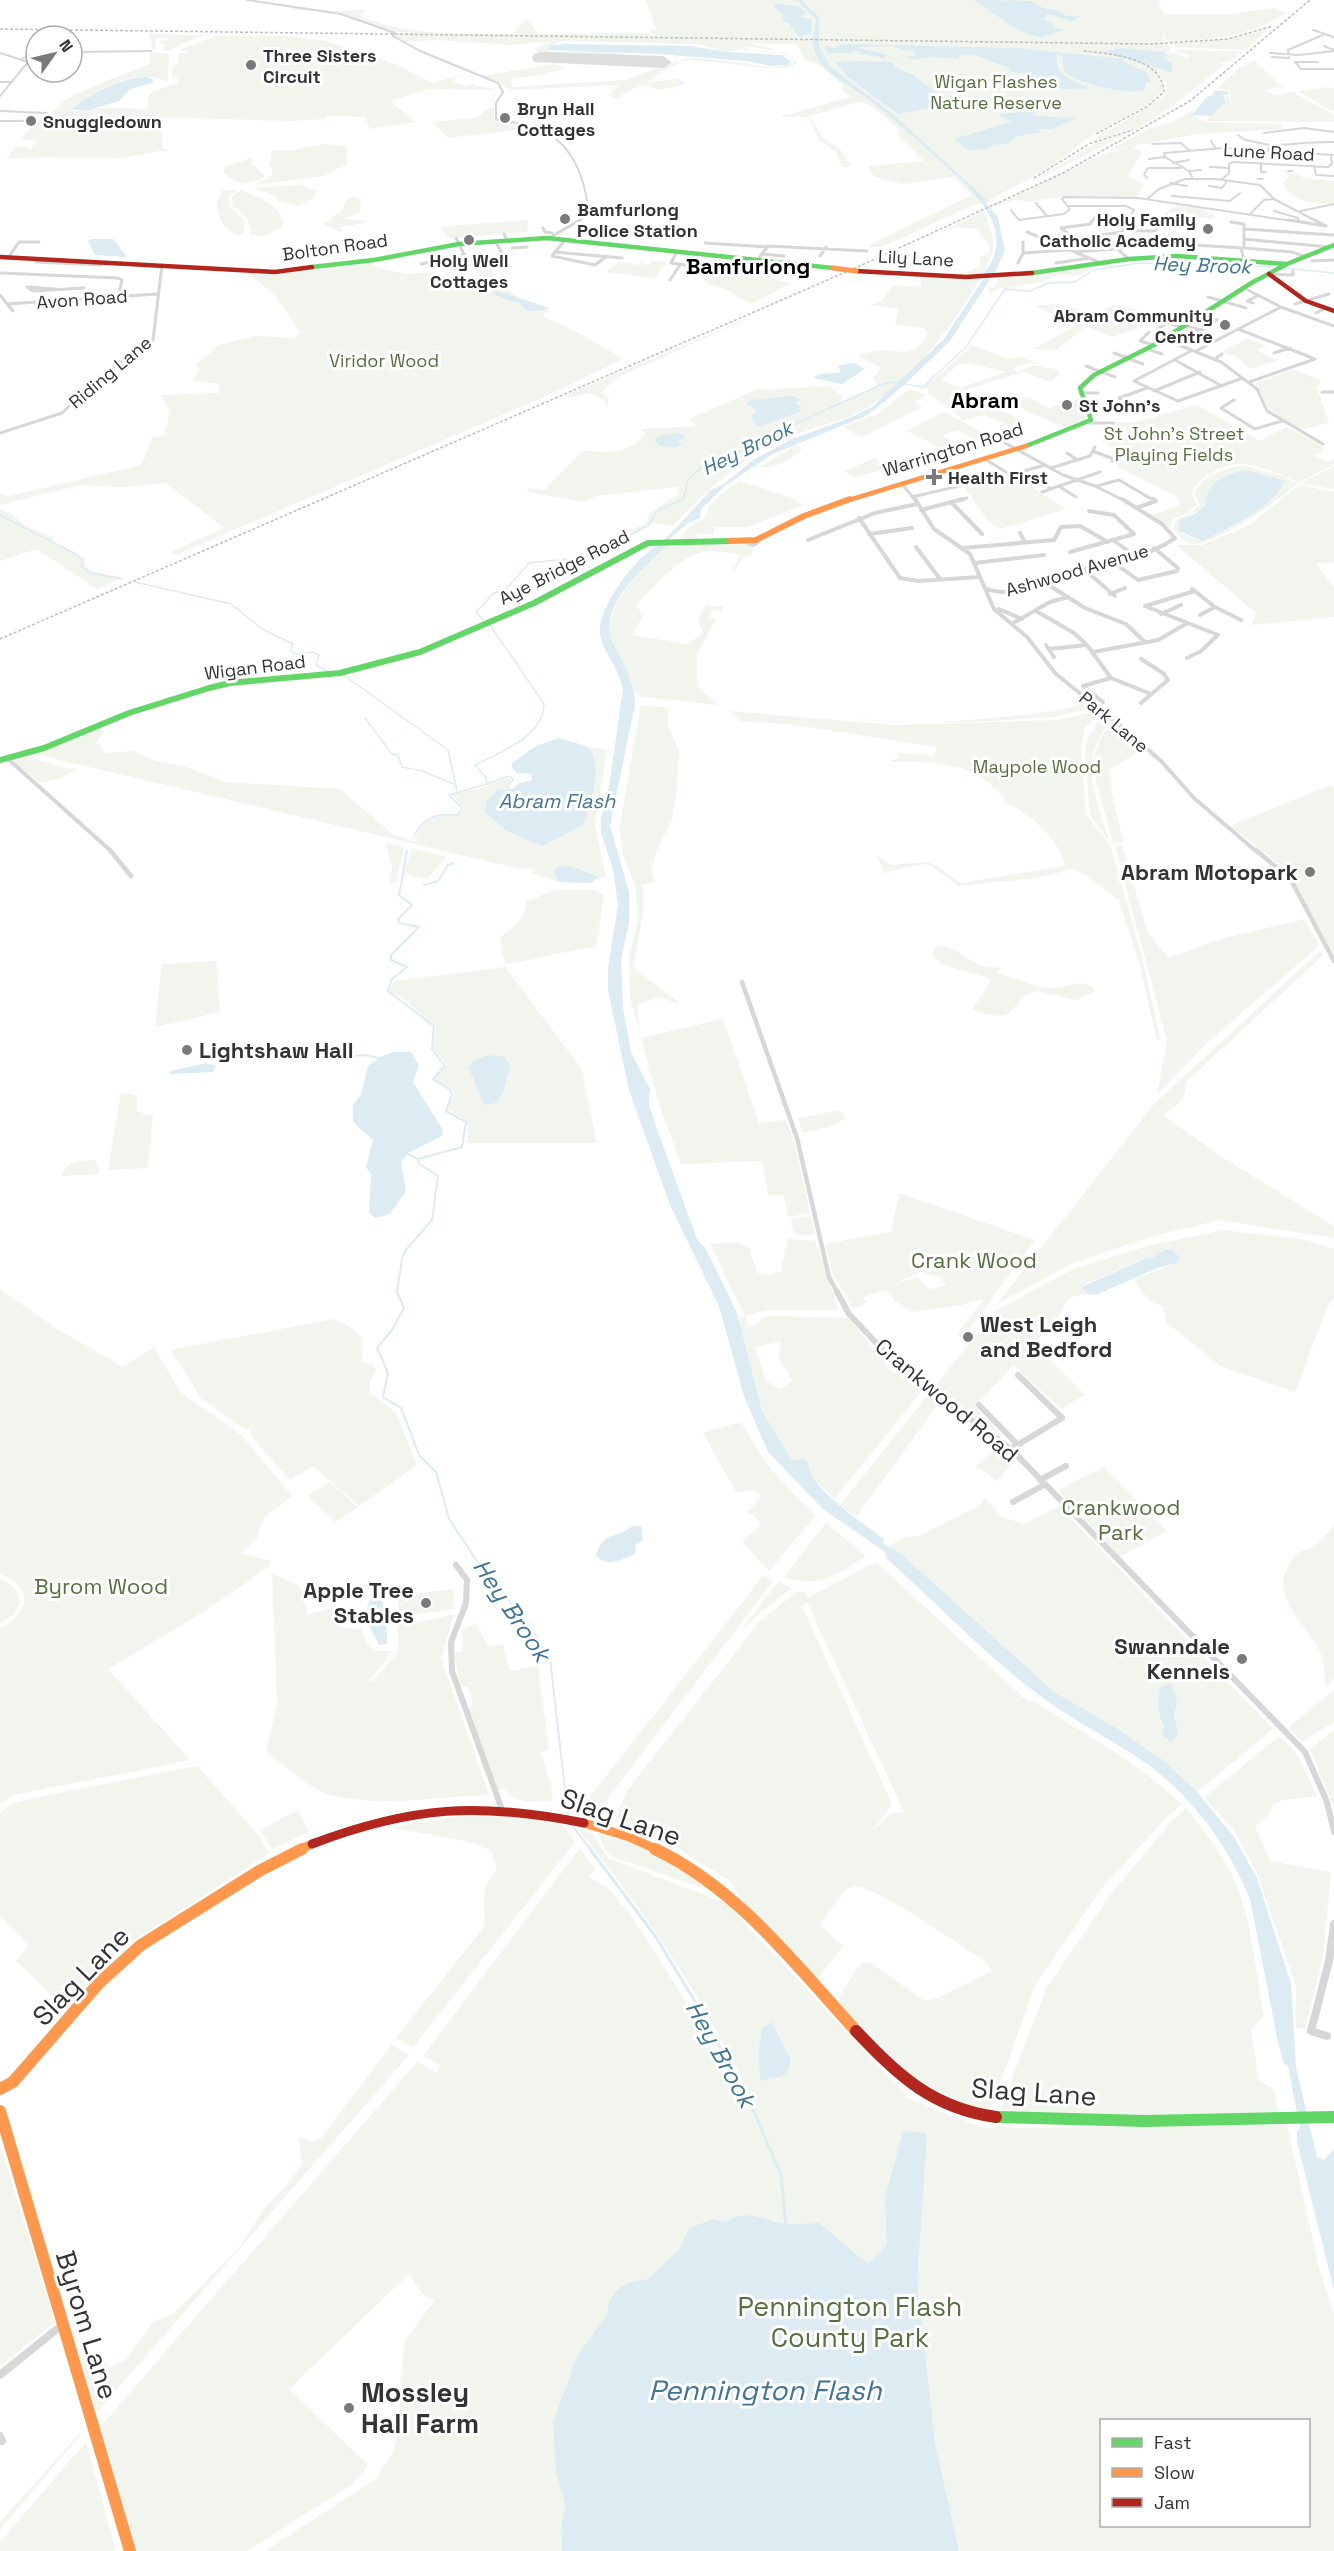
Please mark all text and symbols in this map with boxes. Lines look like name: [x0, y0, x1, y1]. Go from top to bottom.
north arrow: [24, 24, 84, 84]
text: N: [54, 36, 78, 56]
place label: Three Sisters Circuit: [263, 44, 376, 88]
marker: Three Sisters Circuit: [244, 58, 258, 72]
park label: Wigan Flashes Nature Reserve: [930, 70, 1062, 114]
place label: Bryn Hall Cottages: [517, 97, 595, 141]
place label: Snuggledown: [43, 110, 162, 133]
marker: Bryn Hall Cottages: [498, 111, 512, 125]
marker: Snuggledown: [24, 114, 38, 128]
street label: Lune Road: [1223, 138, 1315, 166]
place label: Bamfurlong Police Station: [577, 198, 698, 242]
place label: Holy Family Catholic Academy: [1039, 208, 1196, 252]
marker: Bamfurlong Police Station: [558, 212, 572, 226]
marker: Holy Family Catholic Academy: [1201, 222, 1215, 236]
street label: Bolton Road: [281, 228, 389, 266]
marker: Holy Well Cottages: [462, 233, 476, 247]
street label: Lily Lane: [877, 245, 955, 271]
place label: Holy Well Cottages: [429, 249, 509, 293]
water label: Hey Brook: [1152, 250, 1254, 280]
district label: Bamfurlong: [686, 252, 810, 280]
street label: Avon Road: [36, 284, 128, 314]
place label: Abram Community Centre: [1053, 304, 1213, 348]
marker: Abram Community Centre: [1218, 318, 1232, 332]
street label: Riding Lane: [64, 331, 156, 413]
park label: Viridor Wood: [329, 349, 439, 372]
district label: Abram: [951, 386, 1019, 414]
place label: St John's: [1079, 394, 1160, 417]
marker: St John's: [1060, 398, 1074, 412]
water label: Hey Brook: [697, 414, 799, 481]
street label: Warrington Road: [880, 417, 1026, 481]
park label: St John's Street Playing Fields: [1104, 422, 1244, 466]
place label: Health First: [948, 466, 1048, 489]
marker: Health First: [925, 468, 943, 486]
street label: Aye Bridge Road: [495, 524, 633, 610]
street label: Ashwood Avenue: [1003, 539, 1151, 601]
street label: Wigan Road: [203, 649, 307, 685]
street label: Park Lane: [1074, 686, 1154, 758]
park label: Maypole Wood: [973, 755, 1101, 778]
water label: Abram Flash: [499, 788, 616, 814]
place label: Abram Motopark: [1121, 858, 1299, 886]
marker: Abram Motopark: [1303, 865, 1317, 879]
place label: Lightshaw Hall: [199, 1036, 354, 1064]
marker: Lightshaw Hall: [180, 1043, 194, 1057]
park label: Crank Wood: [911, 1246, 1037, 1274]
place label: West Leigh and Bedford: [980, 1310, 1112, 1363]
marker: West Leigh and Bedford: [961, 1330, 975, 1344]
street label: Crankwood Road: [870, 1332, 1024, 1468]
park label: Crankwood Park: [1062, 1493, 1180, 1546]
water label: Hey Brook: [466, 1552, 560, 1670]
park label: Byrom Wood: [34, 1572, 168, 1600]
place label: Apple Tree Stables: [303, 1576, 414, 1629]
marker: Apple Tree Stables: [419, 1596, 433, 1610]
place label: Swanndale Kennels: [1114, 1632, 1230, 1685]
marker: Swanndale Kennels: [1235, 1652, 1249, 1666]
street label: Slag Lane: [556, 1780, 686, 1854]
street label: Slag Lane: [25, 1919, 137, 2033]
water label: Hey Brook: [679, 1995, 765, 2116]
street label: Slag Lane: [970, 2070, 1098, 2114]
street label: Byrom Lane: [48, 2246, 126, 2404]
park label: Pennington Flash County Park: [738, 2289, 962, 2355]
water label: Pennington Flash: [648, 2372, 882, 2408]
place label: Mossley Hall Farm: [361, 2375, 479, 2441]
marker: Mossley Hall Farm: [342, 2401, 356, 2415]
legend: [1100, 2419, 1310, 2527]
text: Fast: [1154, 2431, 1191, 2454]
text: Slow: [1154, 2461, 1195, 2484]
text: Jam: [1154, 2491, 1190, 2514]

